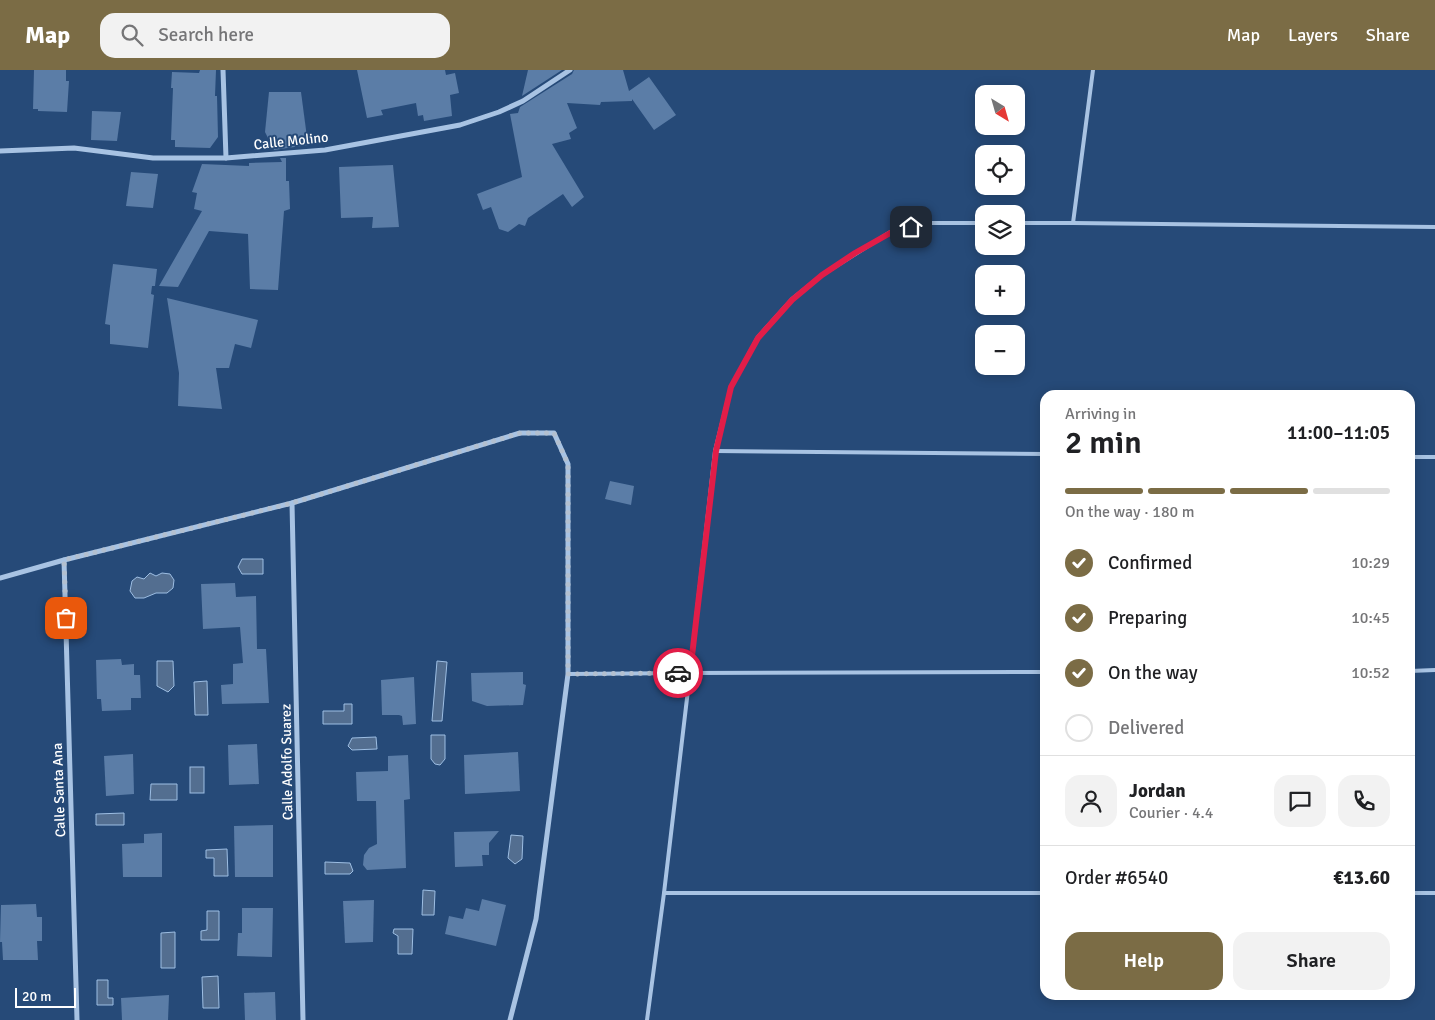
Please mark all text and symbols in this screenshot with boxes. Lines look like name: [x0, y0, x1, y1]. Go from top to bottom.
search box: [100, 13, 450, 58]
text: Map: [25, 20, 70, 50]
icon: search: [118, 21, 146, 49]
text: Search here: [158, 23, 254, 47]
text: Map: [1227, 24, 1260, 46]
text: Layers: [1288, 24, 1338, 46]
text: Share: [1366, 24, 1410, 46]
north arrow: [975, 85, 1025, 135]
map controls: [975, 85, 1025, 375]
street label: Calle Molino: [253, 129, 329, 153]
button: locate: [975, 145, 1025, 195]
button: layers: [975, 205, 1025, 255]
pin: [890, 206, 932, 248]
icon: home: [897, 213, 925, 241]
button: +: [975, 265, 1025, 315]
button: −: [975, 325, 1025, 375]
text: Arriving in: [1065, 404, 1136, 424]
text: 11:00–11:05: [1287, 421, 1390, 445]
text: 2 min: [1065, 423, 1142, 462]
text: On the way · 180 m: [1065, 502, 1195, 522]
icon: check: [1065, 549, 1093, 577]
text: Confirmed: [1108, 551, 1192, 575]
text: 10:29: [1351, 553, 1390, 573]
pin: [45, 597, 87, 639]
icon: bag: [52, 604, 80, 632]
icon: check: [1065, 604, 1093, 632]
text: Preparing: [1108, 606, 1187, 630]
text: 10:45: [1351, 608, 1390, 628]
courier: [653, 648, 703, 698]
icon: car: [664, 659, 692, 687]
icon: check: [1065, 659, 1093, 687]
text: On the way: [1108, 661, 1198, 685]
text: 10:52: [1351, 663, 1390, 683]
street label: Calle Adolfo Suarez: [277, 704, 297, 820]
text: Delivered: [1108, 716, 1184, 740]
street label: Calle Santa Ana: [49, 743, 69, 837]
button: person: [1065, 775, 1117, 827]
button: chat: [1274, 775, 1326, 827]
button: phone: [1338, 775, 1390, 827]
text: Jordan: [1129, 779, 1186, 803]
text: Courier · 4.4: [1129, 803, 1213, 823]
text: Order #6540: [1065, 866, 1168, 890]
text: €13.60: [1333, 866, 1390, 890]
button: Help: [1065, 932, 1223, 990]
button: Share: [1233, 932, 1390, 990]
scale bar: [15, 985, 76, 1008]
text: 20 m: [22, 988, 51, 1005]

